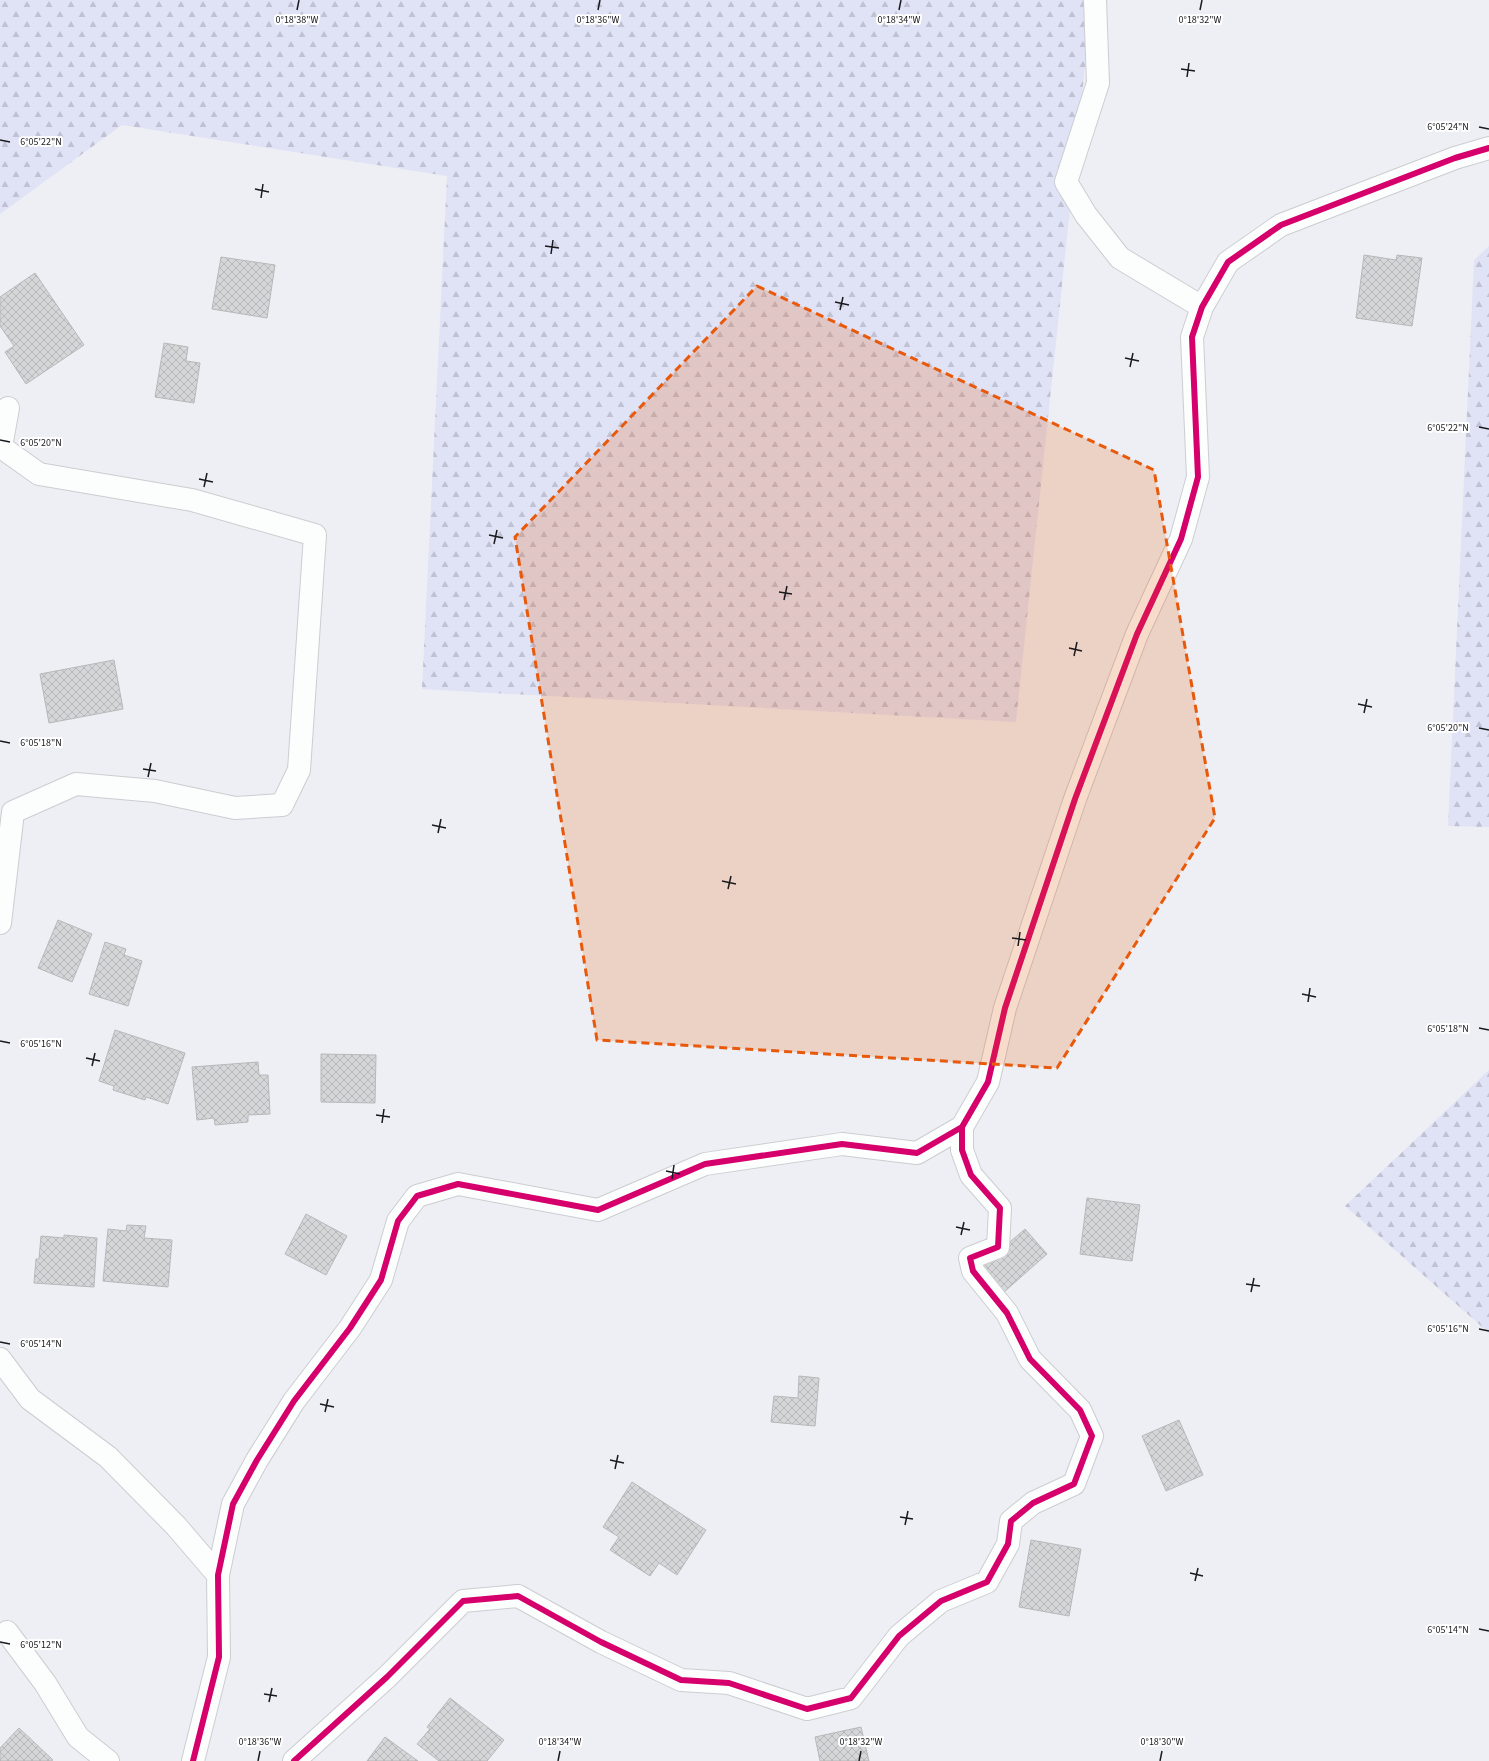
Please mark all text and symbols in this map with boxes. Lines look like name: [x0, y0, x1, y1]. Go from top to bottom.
text: 0°18'38"W: [276, 13, 319, 27]
text: 0°18'36"W: [577, 13, 620, 27]
text: 0°18'34"W: [878, 13, 921, 27]
text: 0°18'32"W: [1179, 13, 1222, 27]
text: 6°05'24"N: [1427, 120, 1469, 134]
text: 6°05'22"N: [20, 135, 62, 149]
text: 6°05'22"N: [1427, 421, 1469, 435]
text: 6°05'20"N: [20, 436, 62, 450]
text: 6°05'20"N: [1427, 721, 1469, 735]
text: 6°05'18"N: [20, 736, 62, 750]
text: 6°05'18"N: [1427, 1022, 1469, 1036]
text: 6°05'16"N: [20, 1037, 62, 1051]
text: 6°05'16"N: [1427, 1322, 1469, 1336]
text: 6°05'14"N: [20, 1337, 62, 1351]
text: 6°05'14"N: [1427, 1623, 1469, 1637]
text: 6°05'12"N: [20, 1638, 62, 1652]
text: 0°18'36"W: [239, 1735, 282, 1749]
text: 0°18'34"W: [539, 1735, 582, 1749]
text: 0°18'32"W: [840, 1735, 883, 1749]
text: 0°18'30"W: [1141, 1735, 1184, 1749]

